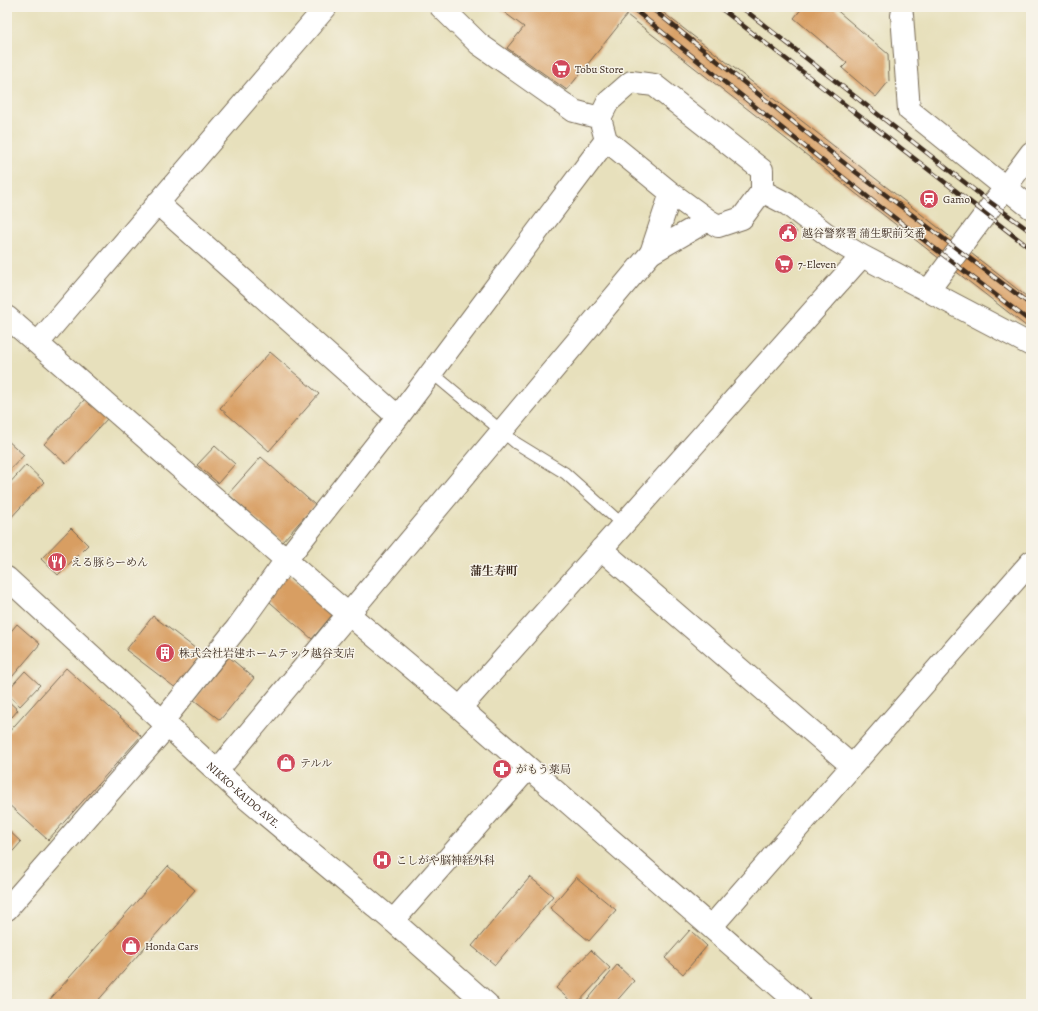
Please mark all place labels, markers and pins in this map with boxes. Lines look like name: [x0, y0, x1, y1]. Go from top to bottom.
supermarket icon: Tobu Store: [550, 58, 572, 80]
place label: Tobu Store: [575, 62, 624, 77]
station icon: Gamo: [918, 188, 940, 210]
place label: Gamo: [943, 192, 971, 207]
public building icon: 越谷警察署 蒲生駅前交番: [777, 222, 799, 244]
place label: 越谷警察署 蒲生駅前交番: [802, 226, 925, 241]
supermarket icon: 7-Eleven: [773, 253, 795, 275]
place label: 7-Eleven: [798, 257, 836, 272]
restaurant icon: える豚らーめん: [46, 551, 68, 573]
place label: える豚らーめん: [71, 555, 148, 570]
building icon: 株式会社岩建ホームテック越谷支店: [154, 642, 176, 664]
place label: 株式会社岩建ホームテック越谷支店: [179, 646, 355, 661]
shop icon: テルル: [275, 752, 297, 774]
place label: テルル: [300, 756, 332, 771]
pharmacy icon: がもう薬局: [491, 758, 513, 780]
place label: がもう薬局: [516, 762, 571, 777]
hospital icon: こしがや脳神経外科: [371, 849, 393, 871]
place label: こしがや脳神経外科: [396, 853, 495, 868]
shop icon: Honda Cars: [120, 935, 142, 957]
place label: Honda Cars: [145, 939, 198, 954]

